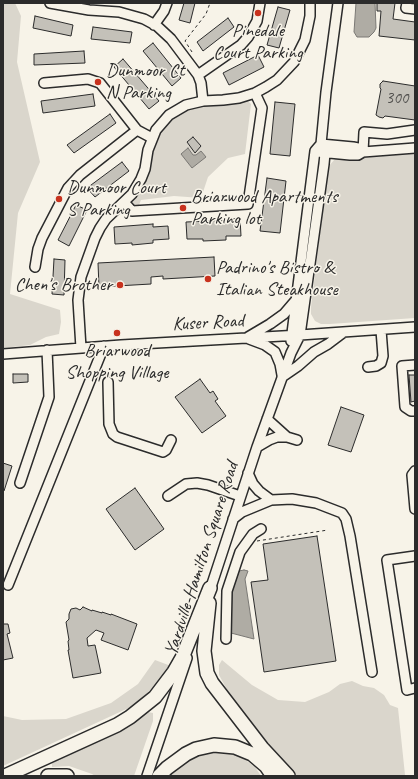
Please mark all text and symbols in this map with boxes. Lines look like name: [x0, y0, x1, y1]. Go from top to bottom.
marker: Pinedale Court Parking: [253, 8, 263, 18]
place label: Pinedale Court Parking: [213, 20, 303, 64]
place label: Dunmoor Ct N Parking: [106, 60, 184, 104]
marker: Dunmoor Ct N Parking: [93, 77, 103, 87]
house number: 300: [386, 89, 408, 109]
place label: Dunmoor Court S Parking: [67, 177, 166, 221]
place label: Briarwood Apartments Parking lot: [191, 186, 337, 230]
marker: Dunmoor Court S Parking: [54, 194, 64, 204]
marker: Briarwood Apartments Parking lot: [178, 203, 188, 213]
place label: Padrino's Bistro & Italian Steakhouse: [216, 257, 338, 301]
place label: Chen's Brother: [15, 274, 112, 296]
marker: Padrino's Bistro & Italian Steakhouse: [203, 274, 213, 284]
marker: Chen's Brother: [115, 280, 125, 290]
street label: Kuser Road: [172, 310, 244, 336]
marker: Briarwood Shopping Village: [112, 328, 122, 338]
place label: Briarwood Shopping Village: [66, 340, 168, 384]
street label: Yardville-Hamilton Square Road: [160, 459, 244, 659]

